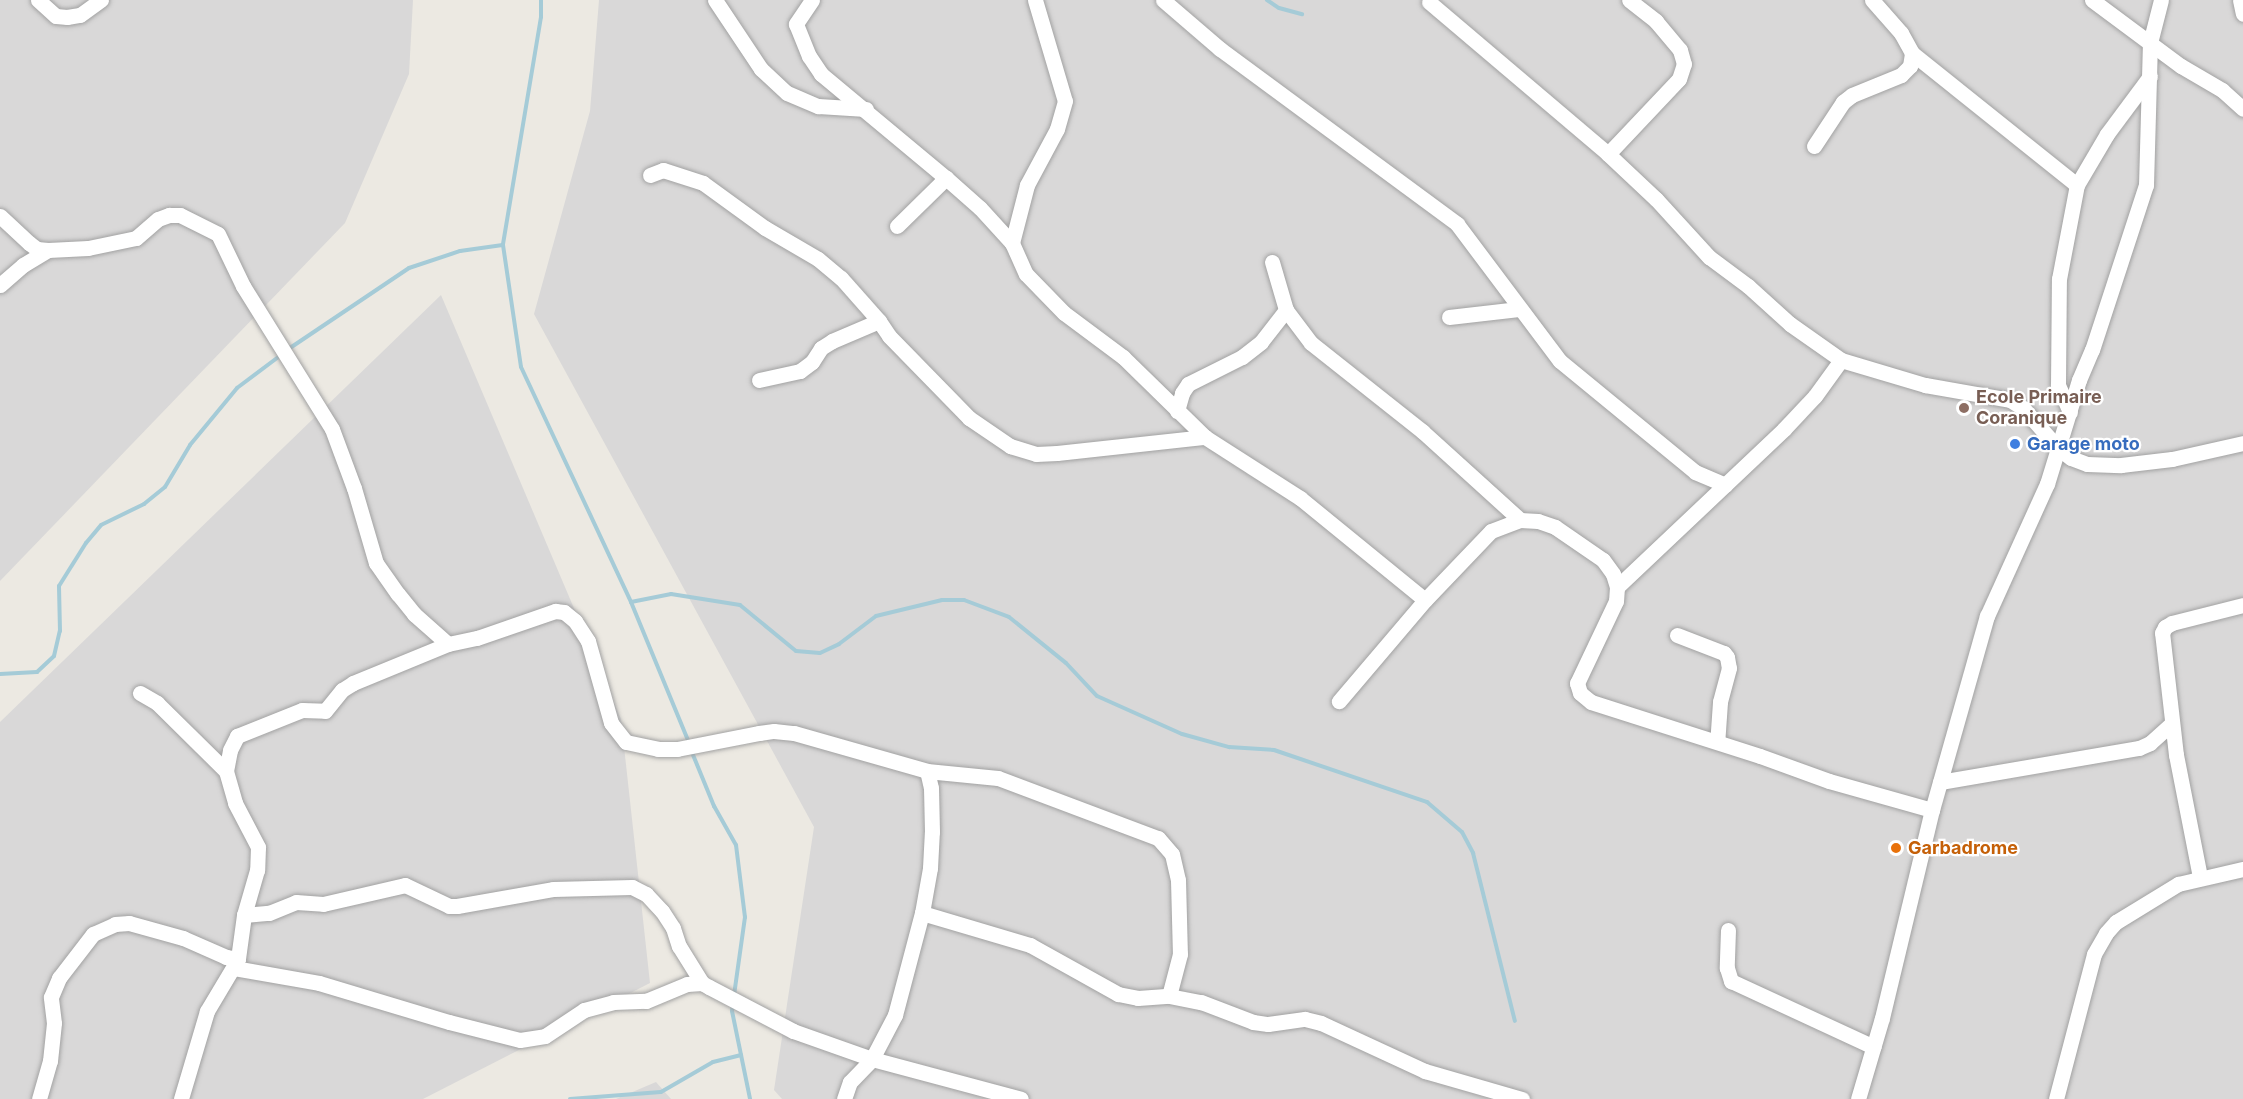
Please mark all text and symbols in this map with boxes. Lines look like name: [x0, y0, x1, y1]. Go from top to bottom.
place label: Ecole Primaire Coranique: [1976, 387, 2102, 430]
marker: Ecole Primaire Coranique: [1957, 401, 1971, 415]
place label: Garage moto: [2027, 433, 2140, 455]
marker: Garage moto: [2008, 437, 2022, 451]
place label: Garbadrome: [1908, 837, 2018, 859]
marker: Garbadrome: [1889, 841, 1903, 855]

